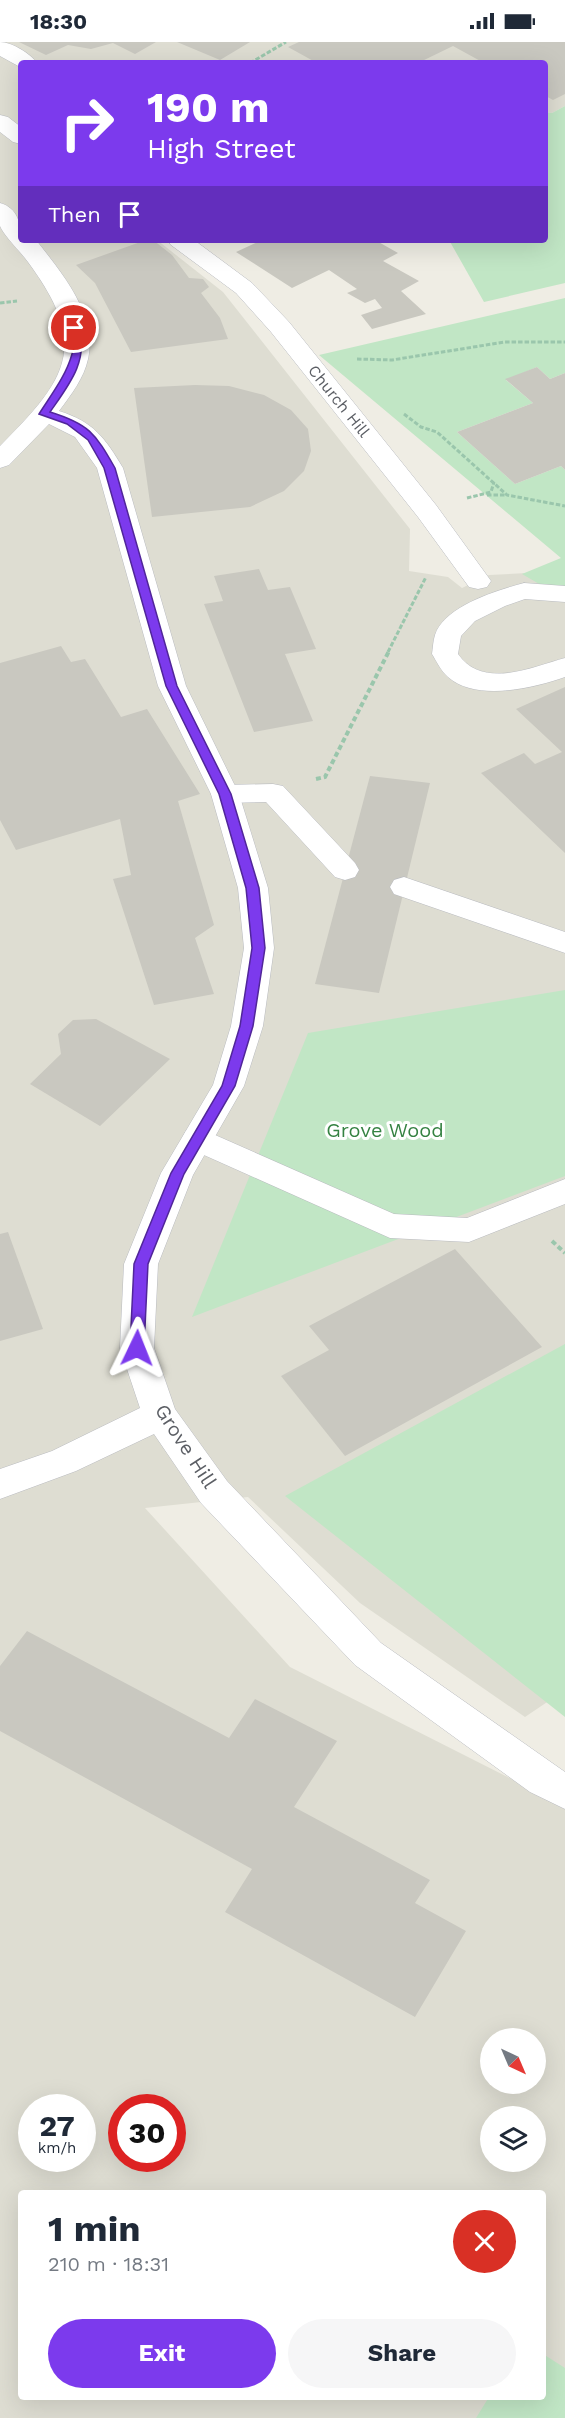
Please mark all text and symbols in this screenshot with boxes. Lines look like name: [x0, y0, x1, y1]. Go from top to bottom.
text: 18:30: [30, 9, 87, 34]
text: 190 m: [147, 83, 270, 132]
icon: right: [48, 84, 126, 162]
text: High Street: [147, 133, 296, 165]
icon: arrive: [113, 198, 146, 231]
text: Then: [48, 202, 101, 227]
pin: [48, 302, 99, 353]
icon: arrive: [57, 311, 90, 344]
street label: Church Hill: [304, 361, 374, 441]
park label: Grove Wood: [326, 1118, 444, 1142]
position arrow: [105, 1316, 169, 1380]
street label: Grove Hill: [150, 1399, 222, 1493]
north arrow: [480, 2028, 546, 2094]
map controls: [480, 2028, 546, 2172]
speed limit sign: 30: [108, 2094, 186, 2172]
button: layers: [480, 2106, 546, 2172]
text: 27: [39, 2108, 75, 2143]
text: km/h: [38, 2139, 76, 2157]
text: 1 min: [48, 2208, 140, 2250]
button: close: [453, 2210, 516, 2273]
text: 210 m · 18:31: [48, 2252, 169, 2276]
button: Exit: [48, 2319, 276, 2388]
button: Share: [288, 2319, 516, 2388]

